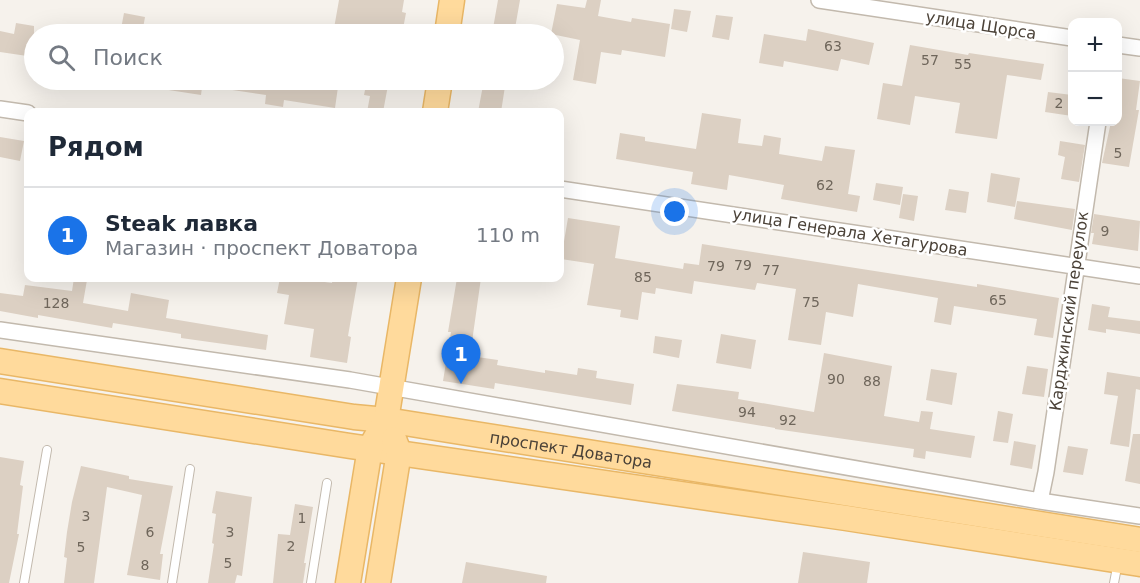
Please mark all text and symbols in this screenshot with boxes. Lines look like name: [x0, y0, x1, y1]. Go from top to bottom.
street label: улица Щорса: [924, 7, 1038, 43]
map controls: [1068, 18, 1122, 126]
button: +: [1068, 18, 1122, 72]
search box: [24, 24, 564, 90]
house number: 63: [824, 38, 842, 54]
icon: search: [45, 41, 78, 74]
text: Поиск: [93, 45, 163, 70]
house number: 57: [921, 52, 939, 68]
house number: 55: [954, 56, 972, 72]
button: −: [1068, 72, 1122, 126]
house number: 2: [1055, 95, 1063, 111]
text: Рядом: [48, 132, 144, 162]
house number: 5: [1114, 145, 1122, 161]
house number: 62: [816, 177, 834, 193]
your location: [660, 197, 689, 226]
street label: улица Генерала Хетагурова: [731, 204, 969, 260]
street label: Карджинский переулок: [1046, 210, 1092, 412]
text: Steak лавка: [105, 211, 258, 236]
text: 1: [61, 223, 74, 247]
text: 110 m: [476, 223, 540, 247]
house number: 9: [1101, 223, 1109, 239]
text: Магазин · проспект Доватора: [105, 236, 418, 260]
house number: 79: [734, 257, 752, 273]
house number: 79: [707, 258, 725, 274]
house number: 77: [762, 262, 780, 278]
house number: 85: [634, 269, 652, 285]
house number: 65: [989, 292, 1007, 308]
house number: 75: [802, 294, 820, 310]
house number: 128: [43, 295, 69, 311]
pin: 1: [442, 334, 480, 384]
house number: 90: [827, 371, 845, 387]
house number: 88: [863, 373, 881, 389]
house number: 94: [738, 404, 756, 420]
house number: 92: [779, 412, 797, 428]
street label: проспект Доватора: [489, 427, 654, 472]
house number: 3: [82, 508, 90, 524]
house number: 1: [298, 510, 306, 526]
house number: 6: [146, 524, 155, 540]
house number: 3: [226, 524, 234, 540]
house number: 2: [287, 538, 295, 554]
house number: 5: [77, 539, 85, 555]
house number: 5: [224, 555, 232, 571]
house number: 8: [141, 557, 149, 573]

